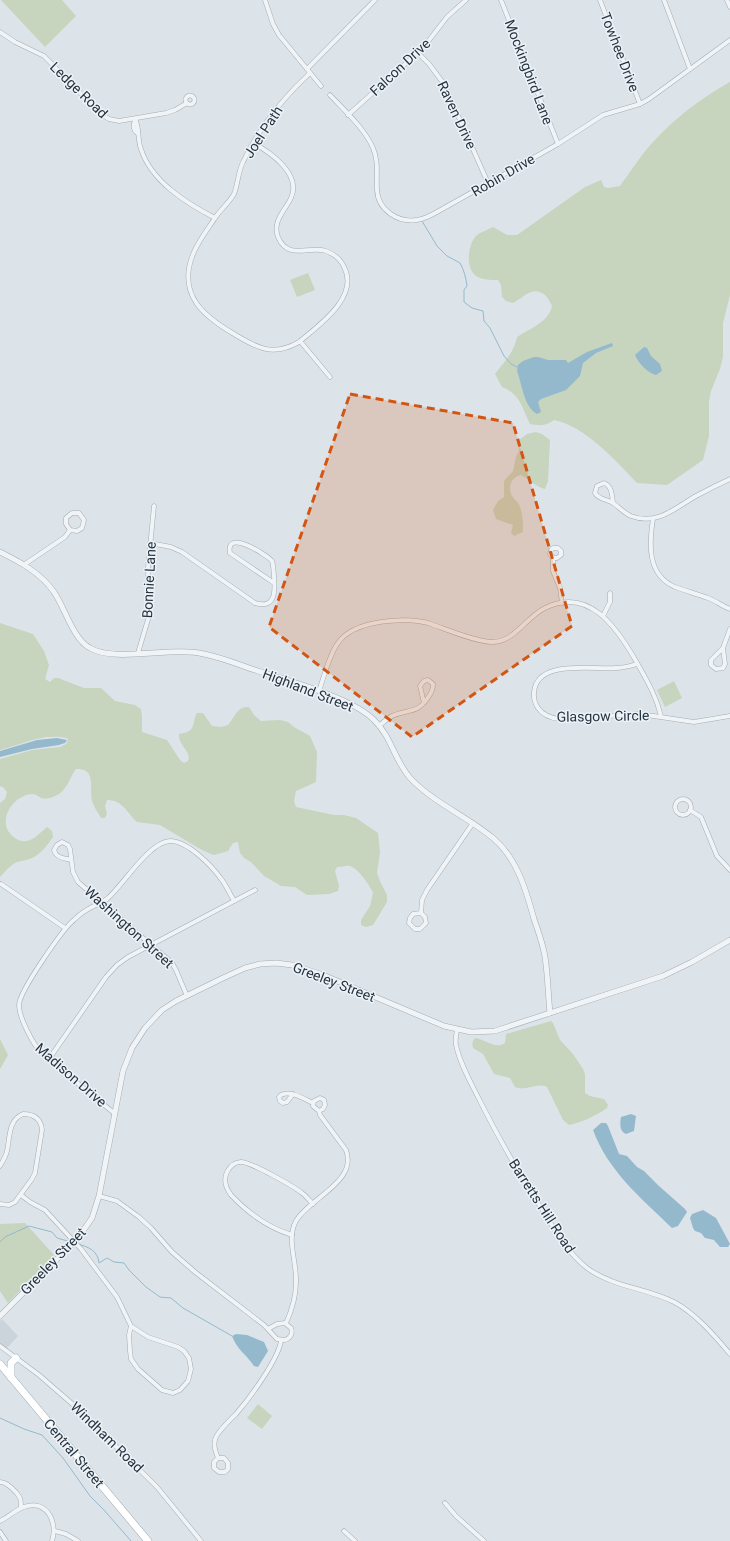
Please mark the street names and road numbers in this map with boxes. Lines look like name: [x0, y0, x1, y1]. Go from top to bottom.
street label: Towhee Drive: [598, 10, 642, 94]
street label: Mockingbird Lane: [502, 17, 556, 127]
street label: Falcon Drive: [367, 35, 433, 99]
street label: Ledge Road: [47, 59, 111, 121]
street label: Raven Drive: [434, 79, 480, 151]
street label: Joel Path: [240, 103, 286, 161]
street label: Robin Drive: [468, 150, 538, 200]
street label: Bonnie Lane: [139, 541, 159, 619]
street label: Highland Street: [260, 665, 356, 715]
street label: Glasgow Circle: [556, 707, 650, 725]
street label: Washington Street: [81, 883, 177, 971]
street label: Greeley Street: [291, 959, 378, 1005]
street label: Madison Drive: [32, 1040, 110, 1110]
street label: Barretts Hill Road: [506, 1156, 578, 1256]
street label: Greeley Street: [17, 1224, 89, 1298]
street label: Windham Road: [67, 1398, 147, 1476]
street label: Central Street: [41, 1415, 108, 1491]

